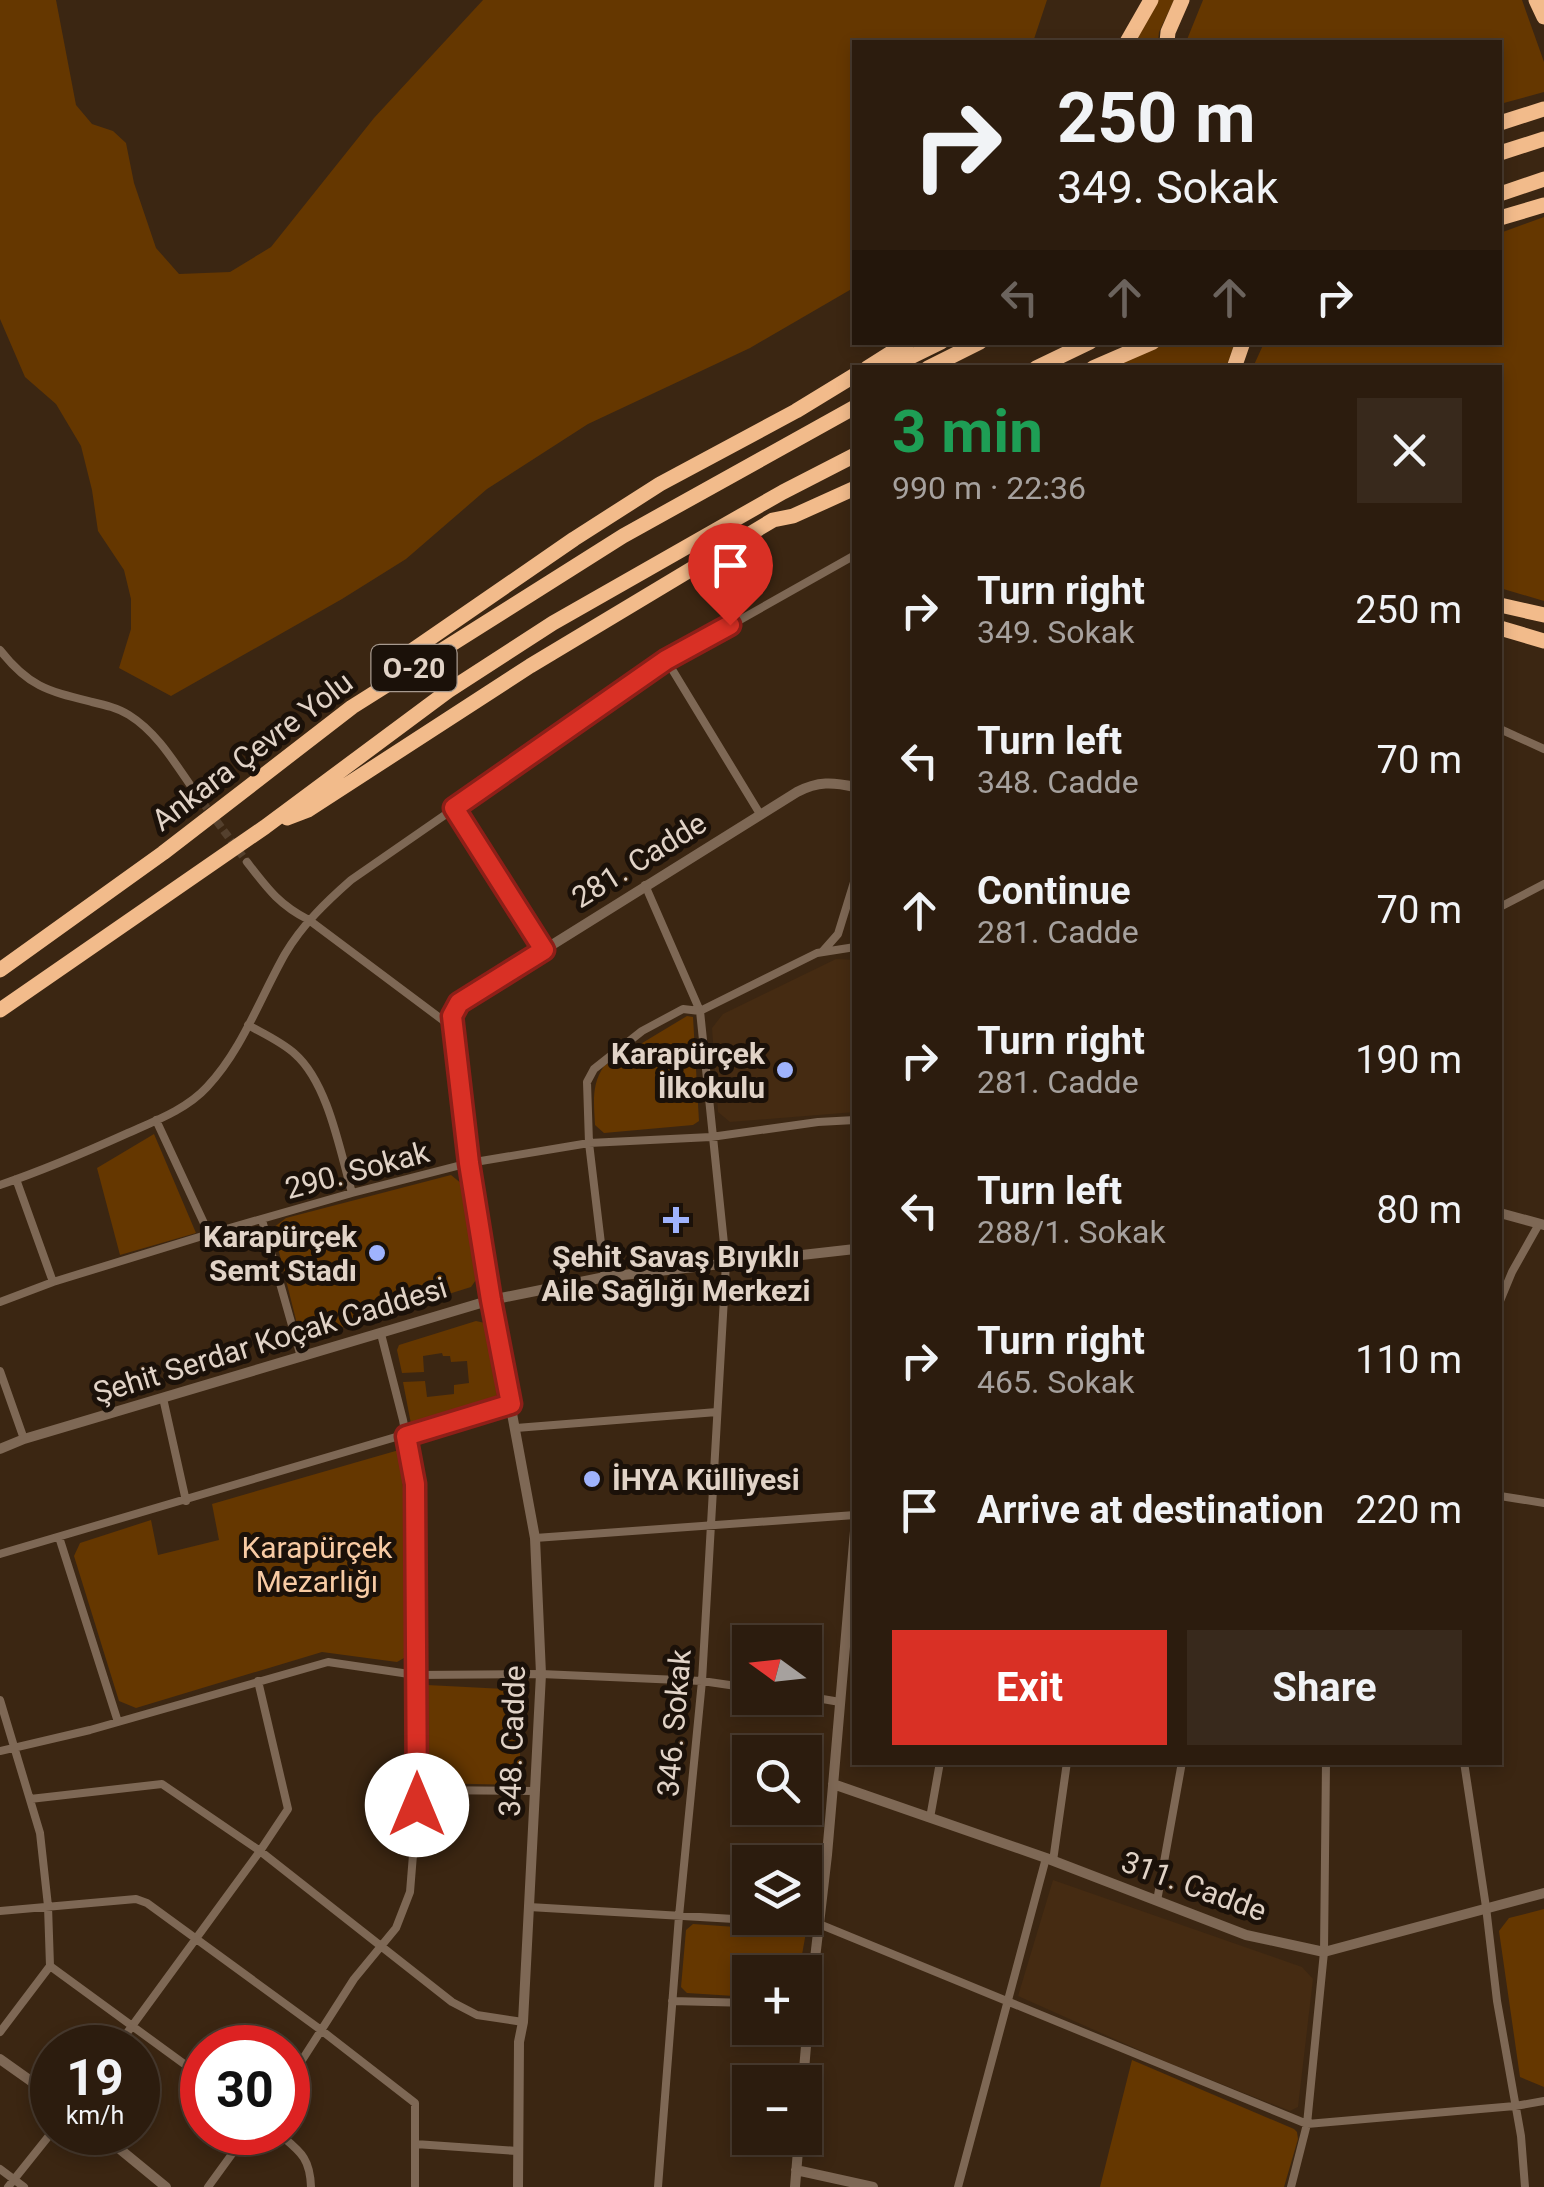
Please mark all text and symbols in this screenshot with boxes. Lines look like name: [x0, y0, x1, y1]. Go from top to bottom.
text: 250 m: [1057, 77, 1256, 159]
icon: right: [892, 80, 1022, 210]
text: 349. Sokak: [1057, 161, 1278, 214]
icon: left: [992, 270, 1047, 325]
icon: ahead: [1097, 270, 1152, 325]
icon: ahead: [1202, 270, 1257, 325]
icon: right: [1307, 270, 1362, 325]
text: 3 min: [892, 396, 1043, 467]
button: close: [1357, 398, 1462, 503]
text: 990 m · 22:36: [892, 469, 1086, 507]
pin: [688, 523, 773, 626]
icon: arrive: [703, 538, 758, 593]
text: Turn right: [977, 569, 1145, 613]
icon: right: [892, 583, 947, 638]
text: 250 m: [1355, 588, 1462, 632]
text: 349. Sokak: [977, 613, 1134, 651]
road number: O-20: [372, 645, 456, 691]
street label: Ankara Çevre Yolu: [145, 664, 359, 838]
text: Turn left: [977, 719, 1122, 763]
icon: left: [892, 733, 947, 788]
text: 70 m: [1377, 738, 1462, 782]
text: 348. Cadde: [977, 763, 1139, 801]
street label: 281. Cadde: [565, 805, 713, 915]
text: Continue: [977, 869, 1131, 913]
icon: ahead: [892, 883, 947, 938]
text: 70 m: [1377, 888, 1462, 932]
text: 281. Cadde: [977, 913, 1139, 951]
text: Turn right: [977, 1019, 1145, 1063]
icon: right: [892, 1033, 947, 1088]
place label: Karapürçek İlkokulu: [611, 1036, 766, 1105]
text: 190 m: [1355, 1038, 1462, 1082]
marker: Karapürçek İlkokulu: [774, 1059, 796, 1081]
text: 281. Cadde: [977, 1063, 1139, 1101]
street label: 290. Sokak: [281, 1134, 434, 1206]
text: Turn left: [977, 1169, 1122, 1213]
icon: left: [892, 1183, 947, 1238]
text: 80 m: [1377, 1188, 1462, 1232]
marker: Şehit Savaş Bıyıklı Aile Sağlığı Merkezi: [663, 1207, 689, 1233]
text: 288/1. Sokak: [977, 1213, 1166, 1251]
place label: Karapürçek Semt Stadı: [203, 1219, 358, 1288]
place label: Şehit Savaş Bıyıklı Aile Sağlığı Merkezi: [542, 1239, 810, 1308]
marker: Karapürçek Semt Stadı: [366, 1242, 388, 1264]
street label: Şehit Serdar Koçak Caddesi: [89, 1269, 451, 1411]
text: Turn right: [977, 1319, 1145, 1363]
icon: right: [892, 1333, 947, 1388]
text: 110 m: [1355, 1338, 1462, 1382]
text: 465. Sokak: [977, 1363, 1134, 1401]
place label: İHYA Külliyesi: [612, 1462, 800, 1497]
marker: İHYA Külliyesi: [581, 1468, 603, 1490]
icon: arrive: [892, 1483, 947, 1538]
text: Arrive at destination: [977, 1488, 1324, 1532]
text: 220 m: [1355, 1488, 1462, 1532]
park label: Karapürçek Mezarlığı: [241, 1530, 393, 1599]
north arrow: [732, 1625, 822, 1715]
map controls: [732, 1625, 822, 2155]
button: Exit: [892, 1630, 1167, 1745]
button: Share: [1187, 1630, 1462, 1745]
street label: 346. Sokak: [650, 1647, 698, 1798]
street label: 348. Cadde: [492, 1665, 532, 1817]
button: search: [732, 1735, 822, 1825]
position arrow: [365, 1753, 469, 1857]
street label: 311. Cadde: [1117, 1844, 1271, 1928]
button: layers: [732, 1845, 822, 1935]
button: +: [732, 1955, 822, 2045]
speed limit sign: 30: [180, 2025, 310, 2155]
text: 19: [66, 2049, 124, 2107]
button: −: [732, 2065, 822, 2155]
text: km/h: [66, 2101, 124, 2130]

